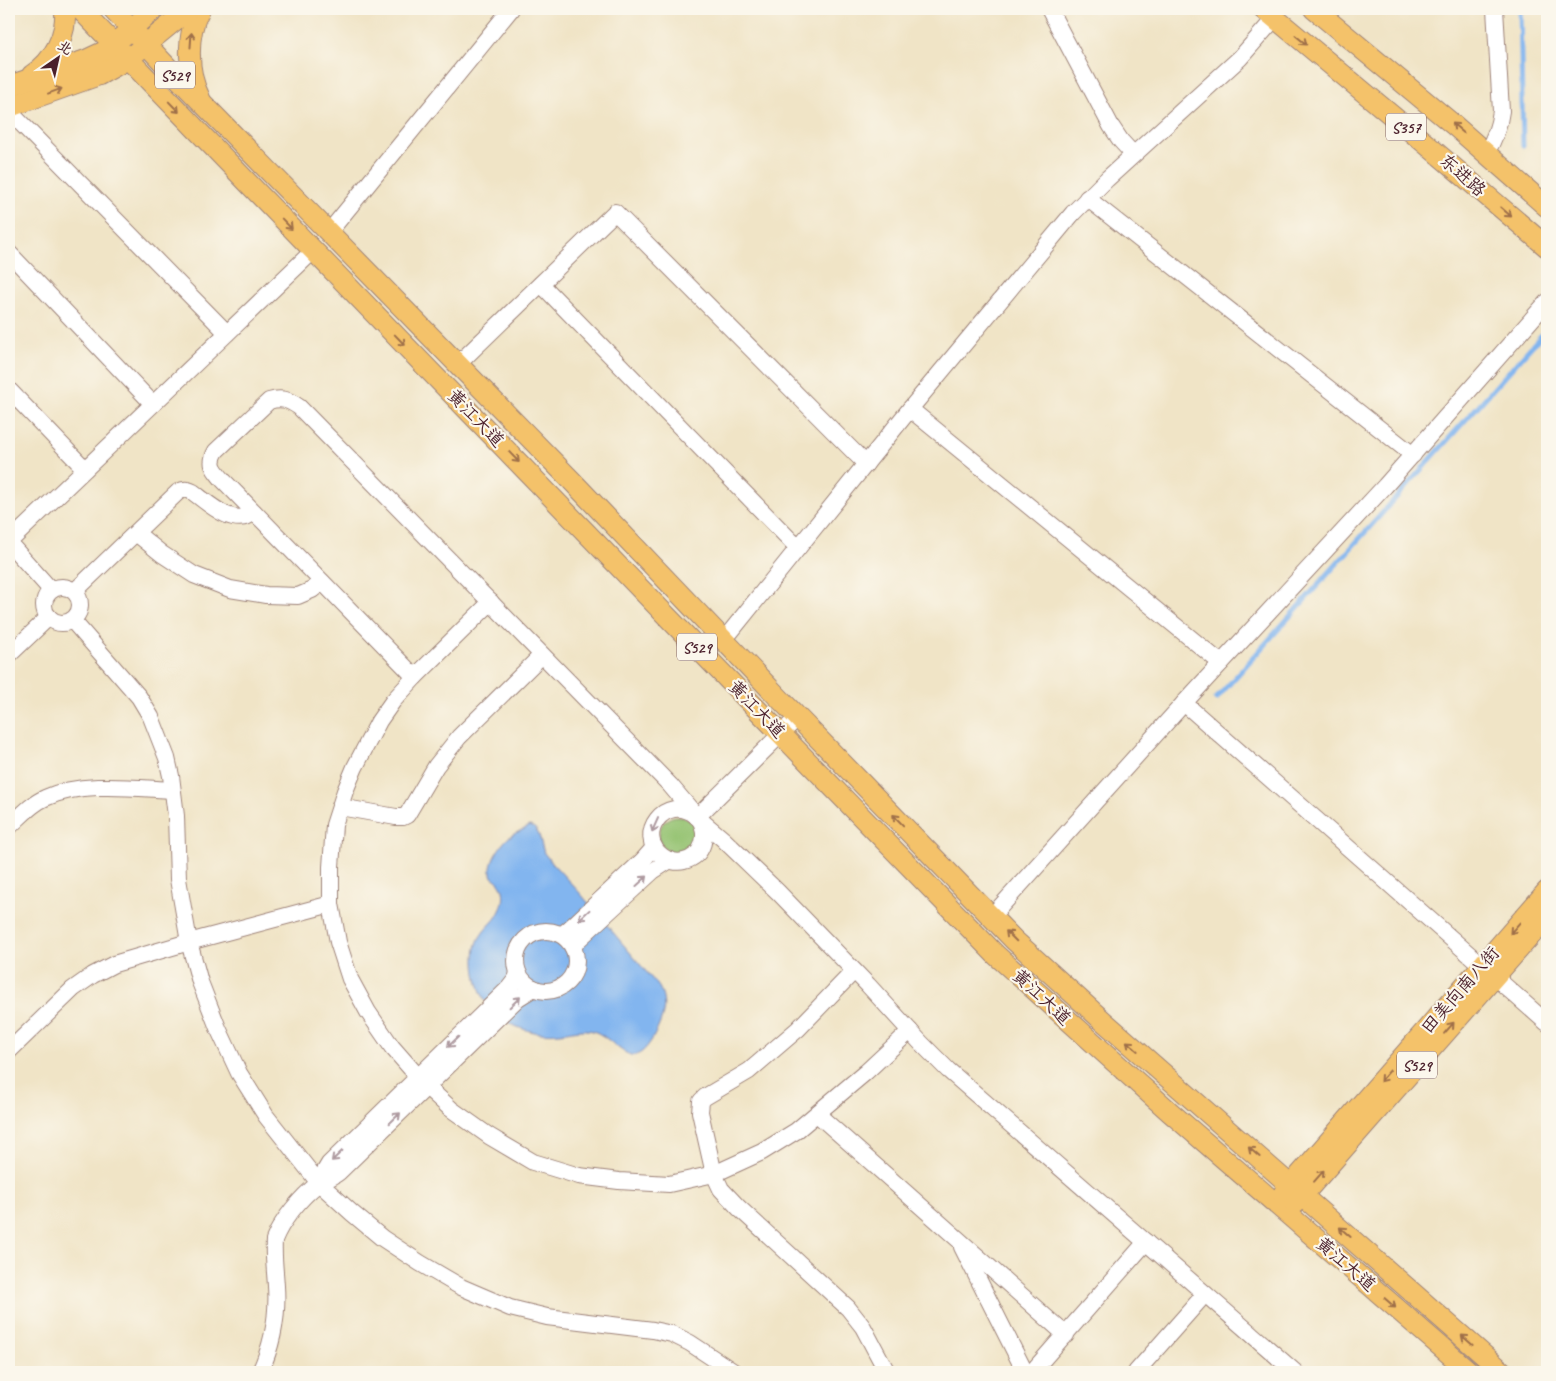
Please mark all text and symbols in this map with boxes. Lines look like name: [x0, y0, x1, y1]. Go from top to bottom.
north arrow: [32, 32, 82, 82]
one-way arrow: [187, 33, 196, 49]
one-way arrow: [1294, 34, 1307, 45]
text: 北: [54, 37, 76, 59]
road number: S529: [155, 62, 195, 88]
one-way arrow: [46, 86, 62, 95]
one-way arrow: [168, 101, 180, 113]
road number: S357: [1386, 114, 1426, 140]
one-way arrow: [1451, 123, 1464, 134]
street label: 东进路: [1435, 149, 1491, 201]
one-way arrow: [1499, 206, 1512, 217]
one-way arrow: [281, 218, 293, 230]
one-way arrow: [394, 334, 406, 347]
street label: 黄江大道: [443, 384, 509, 452]
one-way arrow: [507, 450, 519, 462]
road number: S529: [677, 634, 717, 660]
street label: 黄江大道: [724, 675, 790, 743]
one-way arrow: [892, 814, 904, 826]
one-way arrow: [650, 817, 660, 832]
one-way arrow: [635, 876, 648, 887]
one-way arrow: [578, 909, 590, 921]
one-way arrow: [1509, 921, 1521, 934]
one-way arrow: [1005, 930, 1017, 943]
street label: 田美向南八街: [1416, 942, 1504, 1038]
street label: 黄江大道: [1008, 964, 1076, 1030]
one-way arrow: [508, 996, 521, 1008]
one-way arrow: [1443, 1022, 1455, 1035]
one-way arrow: [447, 1036, 460, 1048]
one-way arrow: [1125, 1040, 1138, 1051]
road number: S529: [1397, 1052, 1437, 1078]
one-way arrow: [1379, 1070, 1391, 1083]
one-way arrow: [389, 1112, 402, 1124]
one-way arrow: [1248, 1147, 1261, 1158]
one-way arrow: [331, 1150, 344, 1162]
one-way arrow: [1313, 1170, 1324, 1183]
one-way arrow: [1338, 1227, 1351, 1238]
street label: 黄江大道: [1312, 1232, 1380, 1296]
one-way arrow: [1383, 1297, 1396, 1308]
one-way arrow: [1460, 1334, 1473, 1346]

